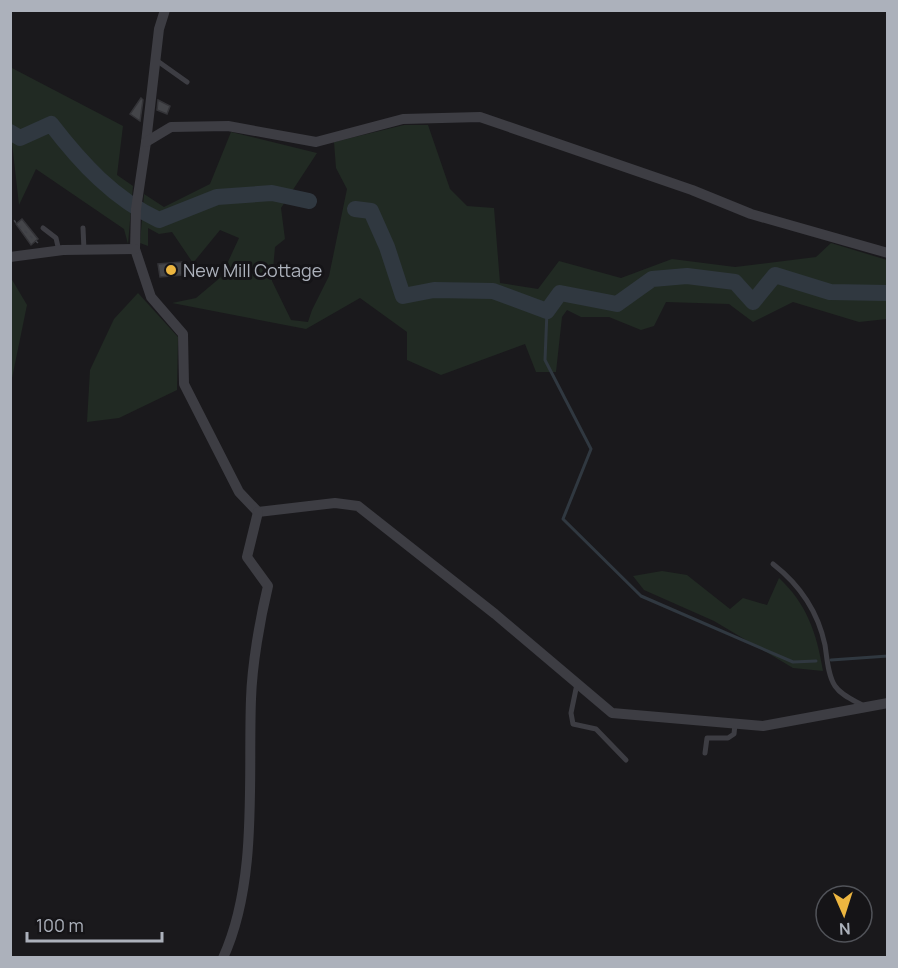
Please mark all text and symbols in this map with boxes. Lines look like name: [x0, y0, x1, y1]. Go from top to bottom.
place label: New Mill Cottage: [183, 258, 322, 282]
marker: New Mill Cottage: [164, 263, 178, 277]
north arrow: [814, 884, 874, 944]
scale bar: [27, 905, 162, 943]
text: 100 m: [36, 913, 84, 937]
text: N: [838, 918, 851, 940]

